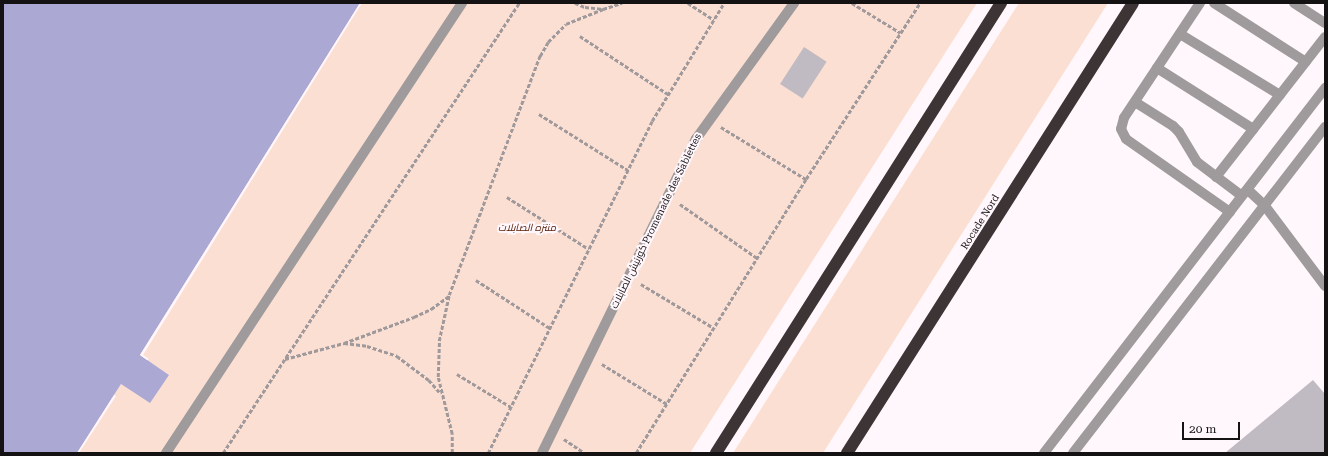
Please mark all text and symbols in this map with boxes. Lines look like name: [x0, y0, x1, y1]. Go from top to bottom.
street label: كورنيش الصابلات Promenade des Sablettes: [608, 132, 704, 310]
street label: Rocade Nord: [958, 192, 1002, 252]
park label: منتزه الصابلات: [498, 222, 556, 234]
scale bar: [1184, 414, 1242, 440]
text: 20 m: [1189, 422, 1216, 436]

